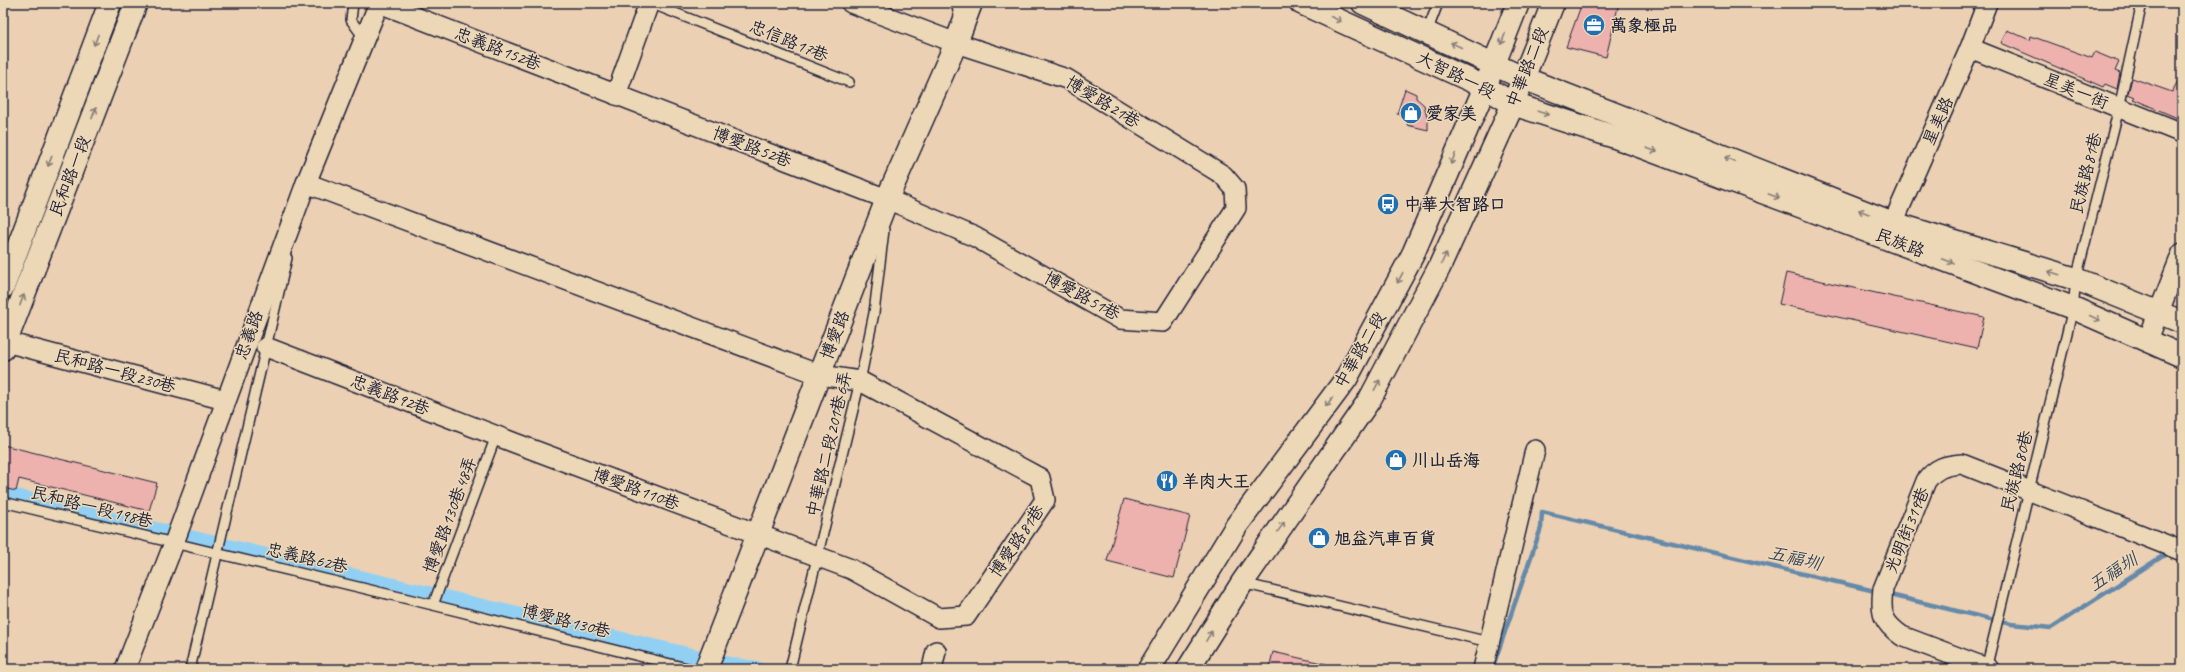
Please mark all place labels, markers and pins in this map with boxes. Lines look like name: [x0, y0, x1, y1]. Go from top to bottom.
office icon: 萬象極品: [1581, 12, 1607, 38]
place label: 萬象極品: [1610, 15, 1678, 36]
shop icon: 愛家美: [1398, 100, 1424, 126]
place label: 愛家美: [1426, 103, 1477, 124]
bus stop icon: 中華大智路口: [1375, 191, 1401, 217]
place label: 中華大智路口: [1404, 194, 1506, 215]
shop icon: 川山岳海: [1383, 447, 1409, 473]
place label: 川山岳海: [1412, 450, 1480, 471]
restaurant icon: 羊肉大王: [1154, 468, 1180, 494]
place label: 羊肉大王: [1182, 471, 1250, 492]
shop icon: 旭益汽車百貨: [1306, 525, 1332, 551]
place label: 旭益汽車百貨: [1334, 528, 1436, 549]

